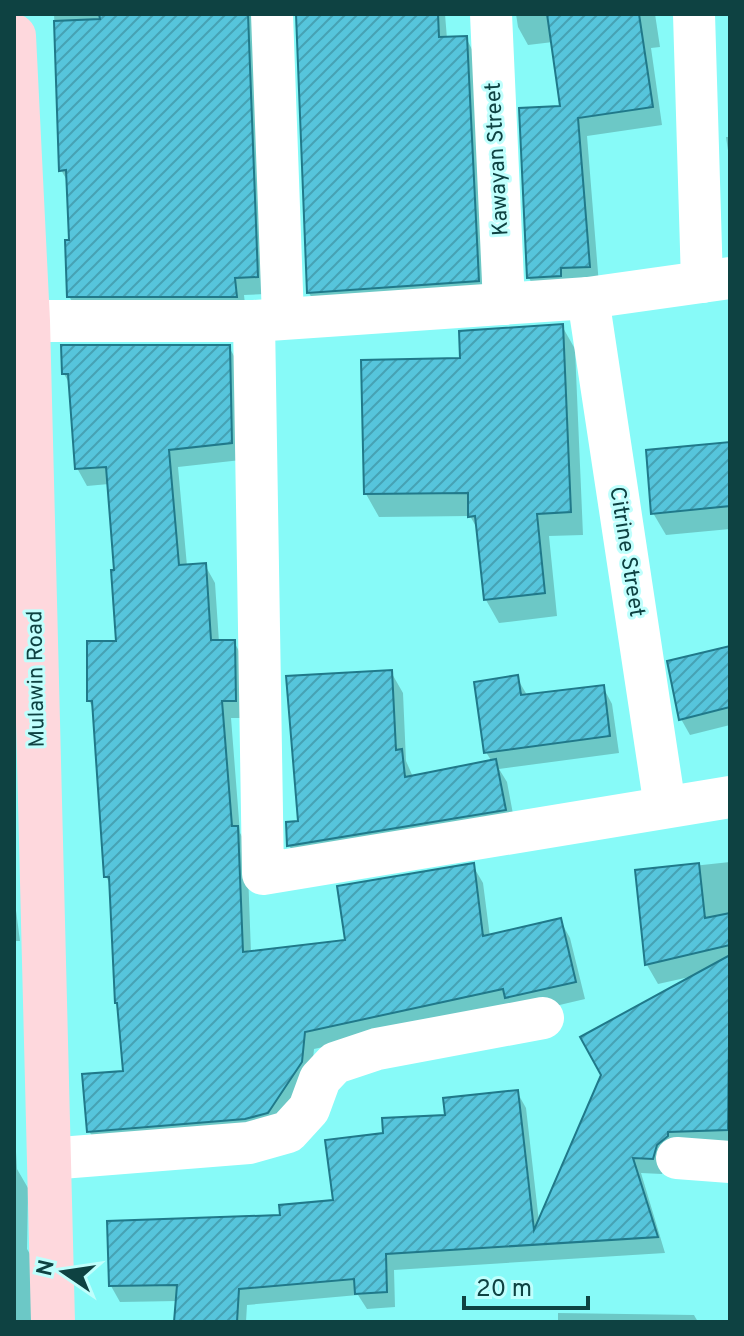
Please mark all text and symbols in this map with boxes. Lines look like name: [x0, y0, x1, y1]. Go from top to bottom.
street label: Kawayan Street: [480, 82, 516, 236]
street label: Citrine Street: [602, 485, 650, 619]
street label: Mulawin Road: [22, 610, 52, 748]
north arrow: [24, 1232, 104, 1312]
text: N: [32, 1257, 62, 1279]
scale bar: [464, 1260, 588, 1310]
text: 20 m: [476, 1275, 532, 1305]

